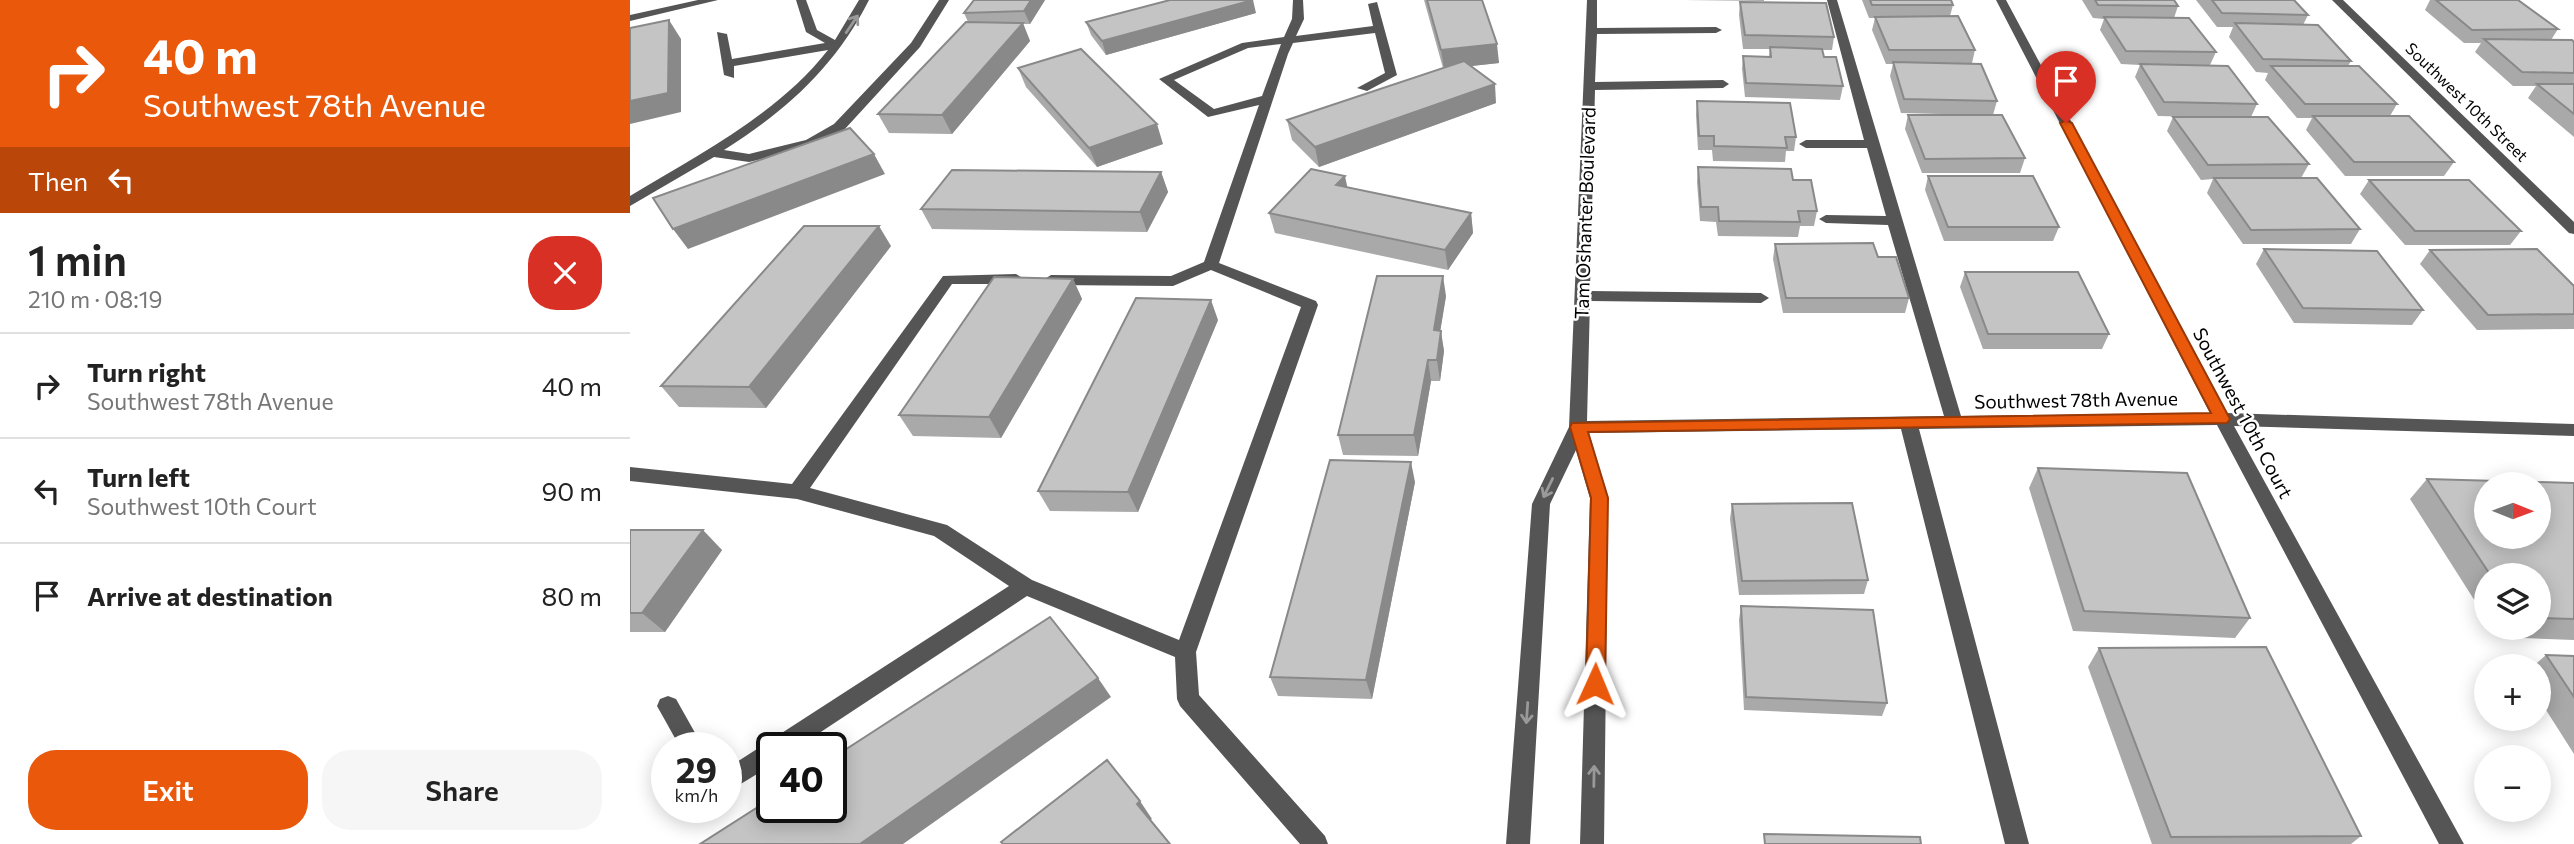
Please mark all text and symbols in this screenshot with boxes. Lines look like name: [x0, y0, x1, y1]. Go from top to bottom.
one-way arrow: [845, 15, 859, 34]
text: 40 m: [143, 24, 258, 84]
icon: right: [28, 28, 119, 119]
street label: Southwest 10th Street: [2402, 38, 2533, 165]
pin: [2036, 51, 2096, 123]
icon: arrive: [2047, 62, 2085, 100]
text: Southwest 78th Avenue: [143, 84, 486, 124]
street label: Tam Oshanter Boulevard: [1569, 107, 1600, 319]
icon: left: [102, 161, 140, 199]
text: Then: [28, 165, 88, 196]
text: 1 min: [28, 233, 127, 285]
button: close: [528, 236, 602, 310]
text: 210 m · 08:19: [28, 285, 163, 313]
street label: Southwest 10th Court: [2189, 324, 2298, 502]
text: Turn right: [87, 356, 206, 387]
icon: right: [28, 367, 66, 405]
text: 40 m: [542, 370, 602, 401]
street label: Southwest 78th Avenue: [1974, 386, 2178, 413]
text: Southwest 78th Avenue: [87, 387, 334, 415]
text: Turn left: [87, 461, 190, 492]
icon: left: [28, 472, 66, 510]
north arrow: [2474, 472, 2552, 550]
map controls: [2474, 472, 2551, 822]
text: 90 m: [542, 475, 602, 506]
one-way arrow: [1541, 477, 1555, 498]
text: Southwest 10th Court: [87, 492, 317, 520]
button: layers: [2474, 563, 2551, 640]
icon: arrive: [28, 577, 66, 615]
text: Arrive at destination: [87, 580, 333, 611]
text: 80 m: [542, 580, 602, 611]
position arrow: [1558, 647, 1632, 721]
button: +: [2474, 654, 2551, 731]
one-way arrow: [1520, 701, 1533, 724]
speed limit sign: 40: [756, 732, 847, 823]
button: −: [2474, 745, 2551, 822]
text: 29: [676, 747, 717, 790]
button: Exit: [28, 750, 308, 830]
button: Share: [322, 750, 602, 830]
one-way arrow: [1587, 765, 1600, 788]
text: km/h: [675, 784, 718, 806]

